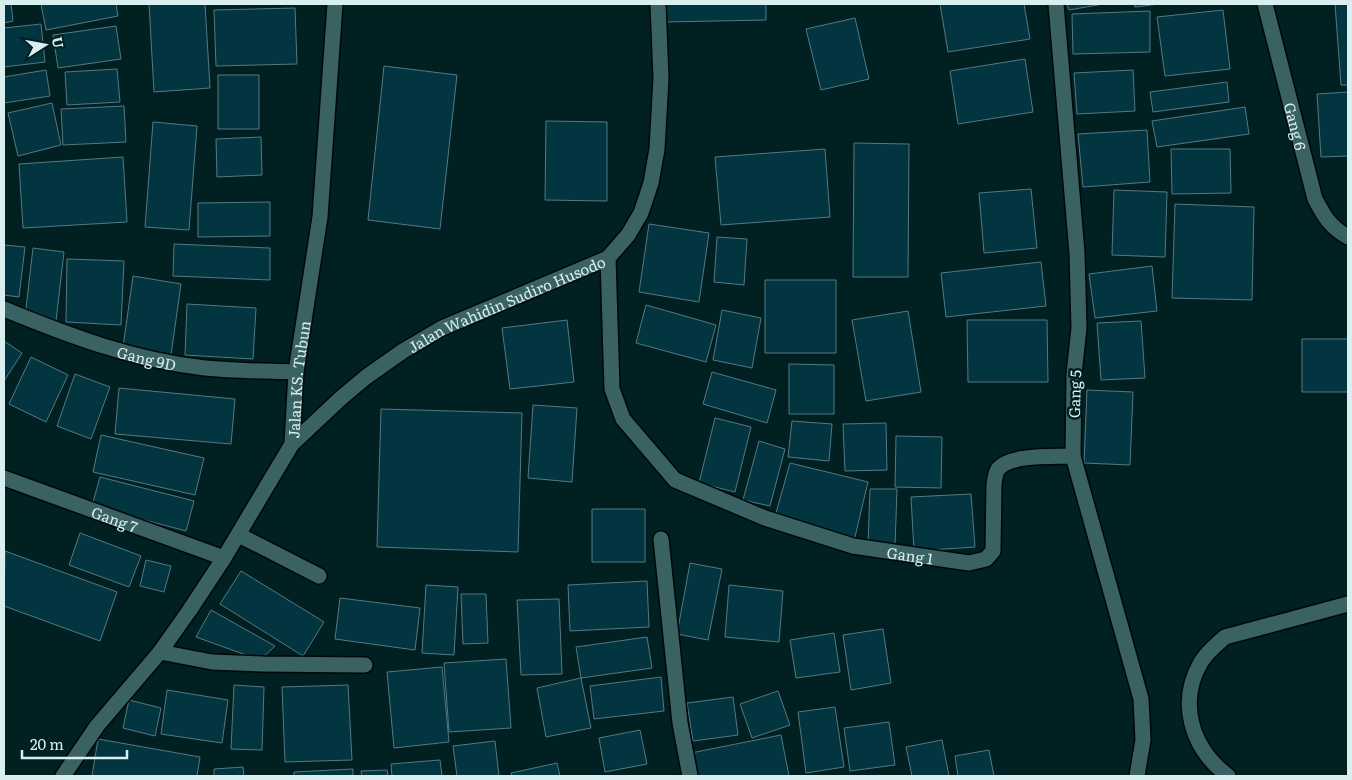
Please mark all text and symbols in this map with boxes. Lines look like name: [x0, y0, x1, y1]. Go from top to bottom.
north arrow: [20, 20, 70, 70]
text: U: [48, 35, 70, 50]
street label: Gang 6: [1279, 100, 1313, 152]
street label: Jalan Wahidin Sudiro Husodo: [403, 249, 609, 358]
street label: Jalan KS. Tubun: [281, 319, 315, 439]
street label: Gang 9D: [115, 339, 178, 375]
street label: Gang 5: [1062, 369, 1086, 418]
street label: Gang 7: [88, 499, 142, 537]
street label: Gang 1: [885, 540, 935, 569]
scale bar: [22, 728, 128, 760]
text: 20 m: [30, 732, 64, 755]

